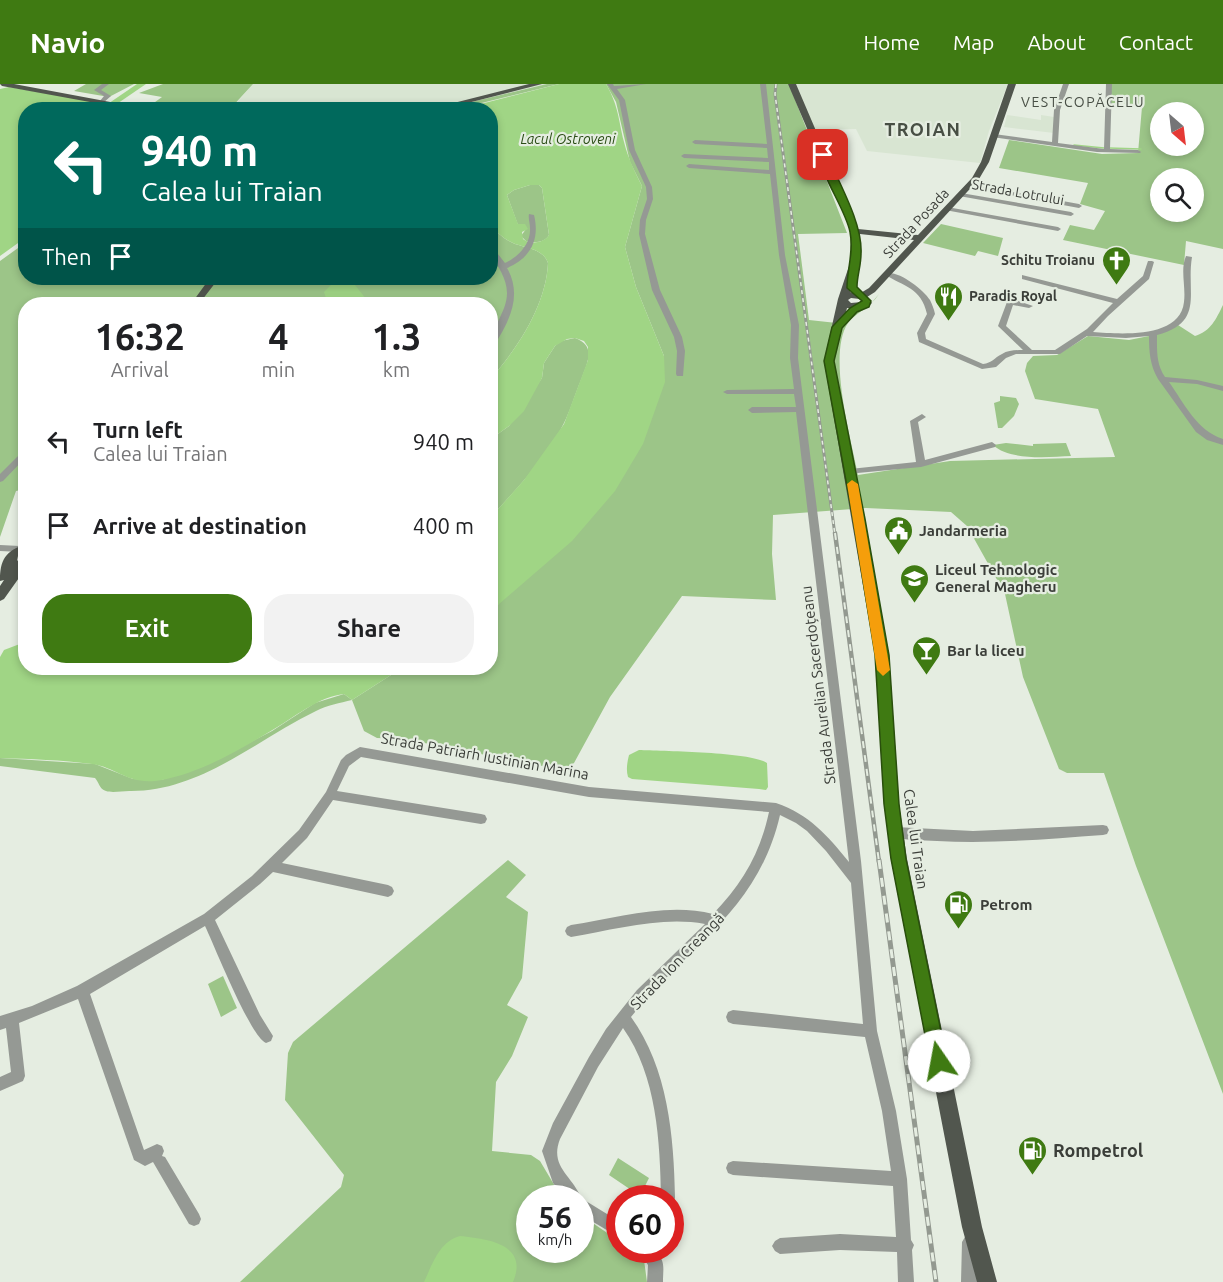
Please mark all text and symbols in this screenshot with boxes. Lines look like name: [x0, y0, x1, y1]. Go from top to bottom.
text: Navio: [30, 27, 105, 58]
text: Home: [863, 30, 920, 54]
text: Map: [953, 30, 994, 54]
text: About: [1027, 30, 1086, 54]
text: Contact: [1119, 30, 1193, 54]
district label: VEST-COPĂCELU: [1021, 93, 1145, 110]
north arrow: [1150, 102, 1204, 156]
map controls: [1150, 102, 1204, 222]
district label: TROIAN: [884, 119, 962, 139]
icon: left: [42, 126, 120, 204]
text: 940 m: [141, 127, 258, 174]
pin: [797, 129, 848, 180]
water label: Lacul Ostroveni: [520, 131, 616, 147]
icon: arrive: [806, 138, 839, 171]
button: search: [1150, 168, 1204, 222]
text: Calea lui Traian: [141, 176, 323, 206]
street label: Strada Lotrului: [971, 176, 1065, 208]
street label: Strada Posada: [880, 185, 952, 261]
icon: arrive: [104, 240, 137, 273]
text: Then: [42, 244, 92, 269]
church icon: Schitu Troianu: [1100, 244, 1132, 286]
place label: Schitu Troianu: [1001, 252, 1095, 268]
restaurant icon: Paradis Royal: [932, 280, 964, 322]
place label: Paradis Royal: [969, 288, 1057, 304]
text: 16:32: [95, 316, 185, 357]
text: 4: [268, 316, 288, 357]
text: 1.3: [372, 316, 421, 357]
text: Arrival: [111, 358, 169, 381]
text: min: [262, 358, 295, 381]
text: km: [383, 358, 410, 381]
text: Turn left: [93, 417, 183, 442]
icon: left: [42, 425, 75, 458]
text: 940 m: [413, 429, 474, 454]
text: Calea lui Traian: [93, 442, 228, 465]
icon: arrive: [42, 509, 75, 542]
text: Arrive at destination: [93, 513, 307, 538]
text: 400 m: [413, 513, 474, 538]
public building icon: Jandarmeria: [882, 514, 914, 556]
place label: Jandarmeria: [919, 522, 1007, 539]
place label: Liceul Tehnologic General Magheru: [935, 561, 1057, 595]
school or university icon: Liceul Tehnologic General Magheru: [898, 562, 930, 604]
street label: Strada Aurelian Sacerdoțeanu: [797, 585, 839, 785]
button: Exit: [42, 594, 252, 663]
button: Share: [264, 594, 474, 663]
bar icon: Bar la liceu: [910, 634, 942, 676]
place label: Bar la liceu: [947, 642, 1024, 659]
street label: Strada Patriarh Iustinian Marina: [380, 729, 590, 783]
street label: Calea lui Traian: [901, 788, 931, 890]
fuel station icon: Petrom: [943, 888, 975, 930]
place label: Petrom: [980, 896, 1032, 913]
street label: Strada Ion Creangă: [627, 909, 727, 1013]
position arrow: [907, 1029, 971, 1093]
fuel station icon: Rompetrol: [1016, 1134, 1048, 1176]
place label: Rompetrol: [1053, 1140, 1144, 1160]
speed limit sign: 60: [606, 1185, 684, 1263]
text: 56: [538, 1200, 572, 1234]
text: km/h: [538, 1231, 572, 1248]

